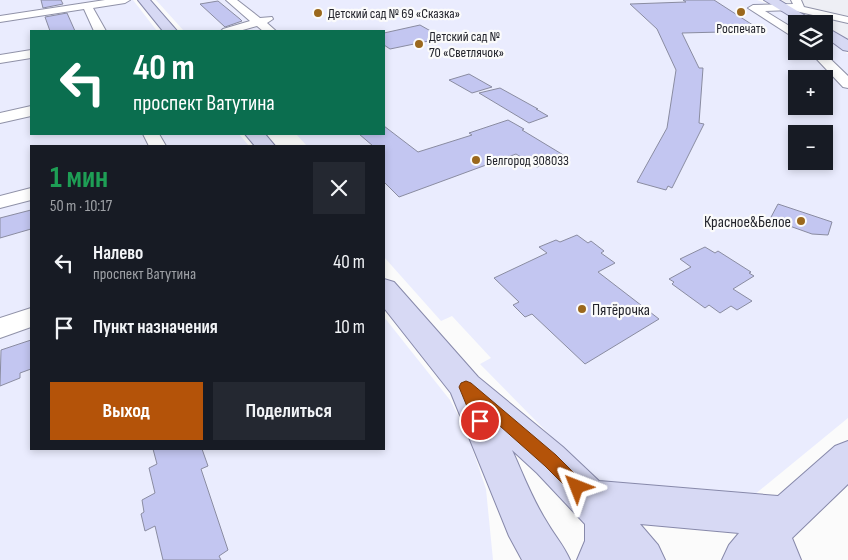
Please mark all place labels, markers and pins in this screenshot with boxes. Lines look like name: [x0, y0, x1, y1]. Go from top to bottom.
place label: Детский сад № 69 «Сказка»: [328, 5, 460, 22]
marker: Роспечать: [735, 6, 747, 18]
marker: Детский сад № 69 «Сказка»: [312, 7, 324, 19]
place label: Роспечать: [716, 20, 766, 37]
place label: Детский сад № 70 «Светлячок»: [429, 28, 504, 61]
marker: Детский сад № 70 «Светлячок»: [413, 38, 425, 50]
place label: Белгород 308033: [486, 152, 569, 169]
marker: Белгород 308033: [470, 154, 482, 166]
place label: Красное&Белое: [704, 213, 791, 232]
marker: Красное&Белое: [795, 215, 807, 227]
place label: Пятёрочка: [592, 301, 650, 320]
marker: Пятёрочка: [576, 303, 588, 315]
pin: [459, 400, 501, 442]

